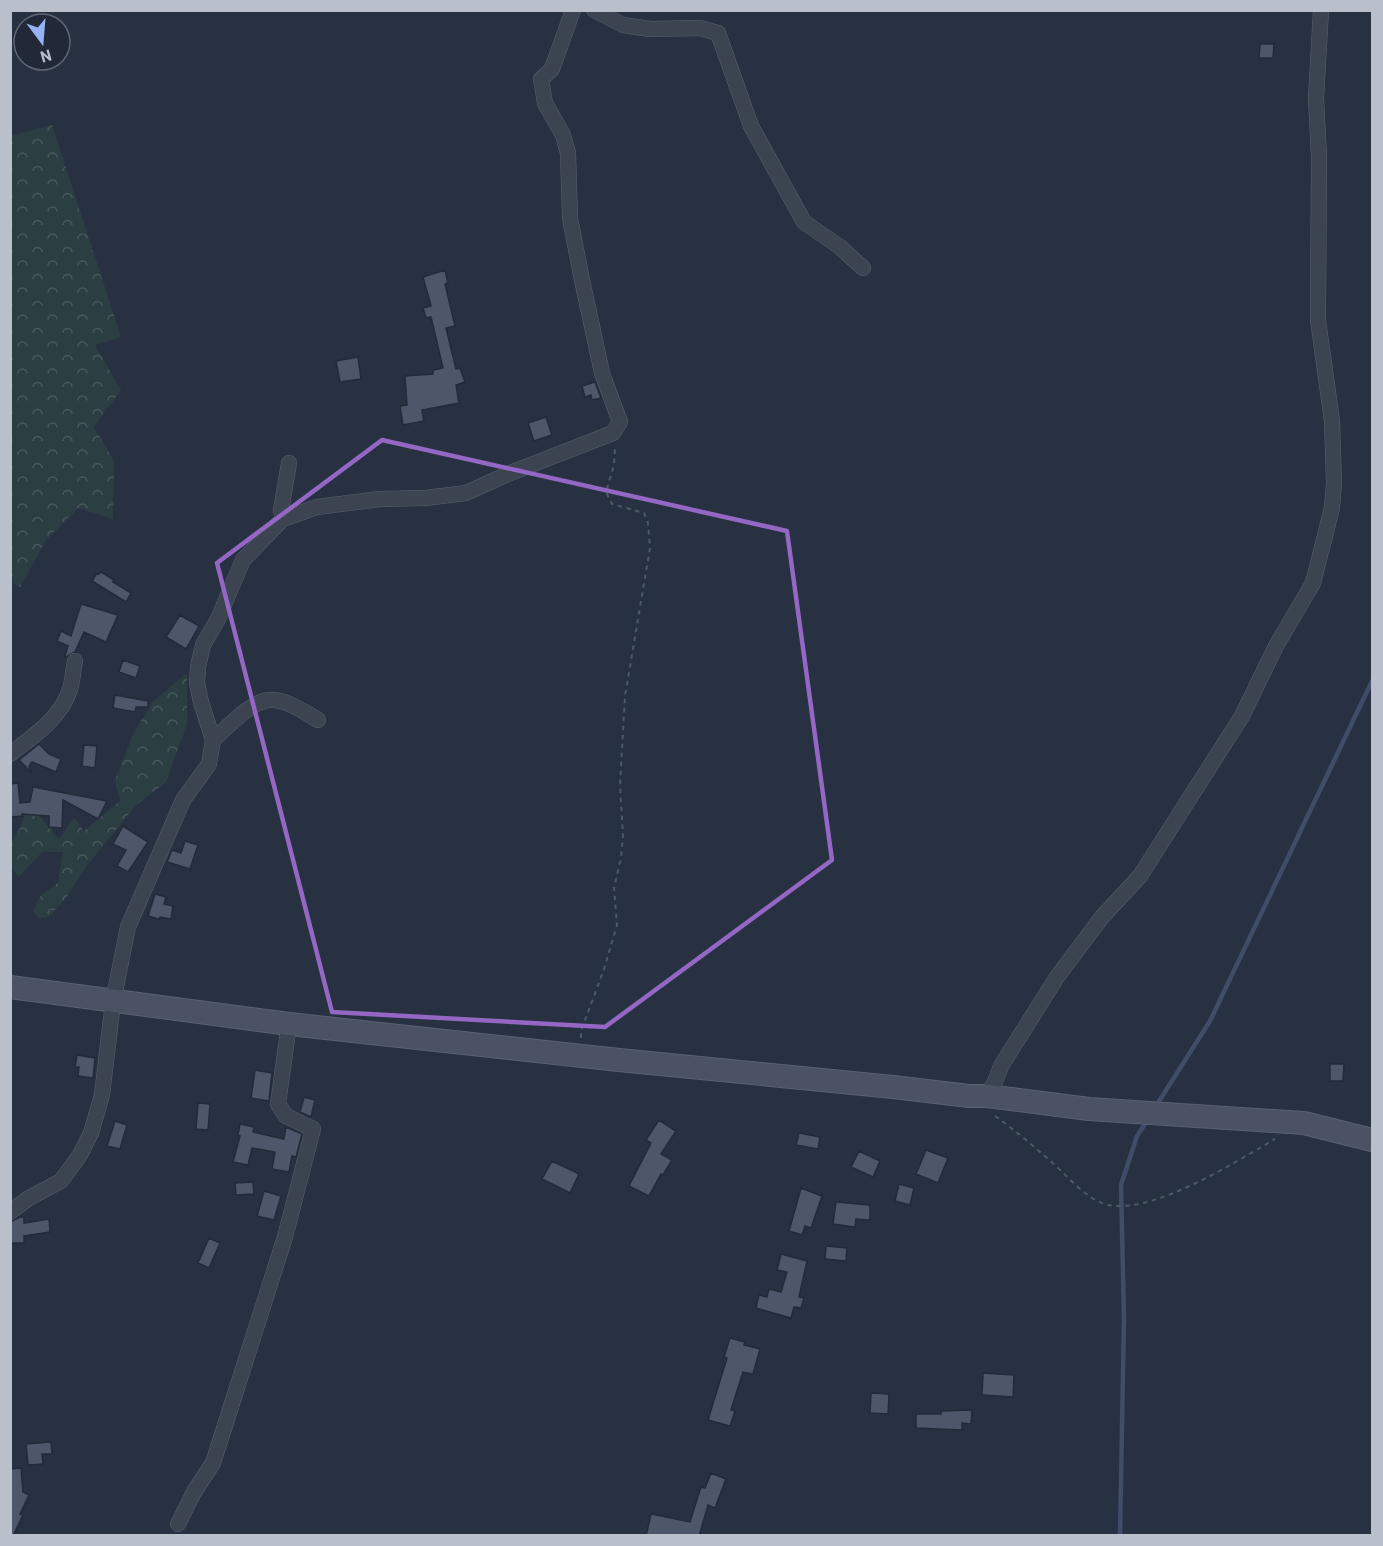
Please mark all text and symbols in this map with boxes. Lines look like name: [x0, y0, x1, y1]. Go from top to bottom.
north arrow: [12, 12, 72, 72]
text: N: [39, 46, 54, 67]

